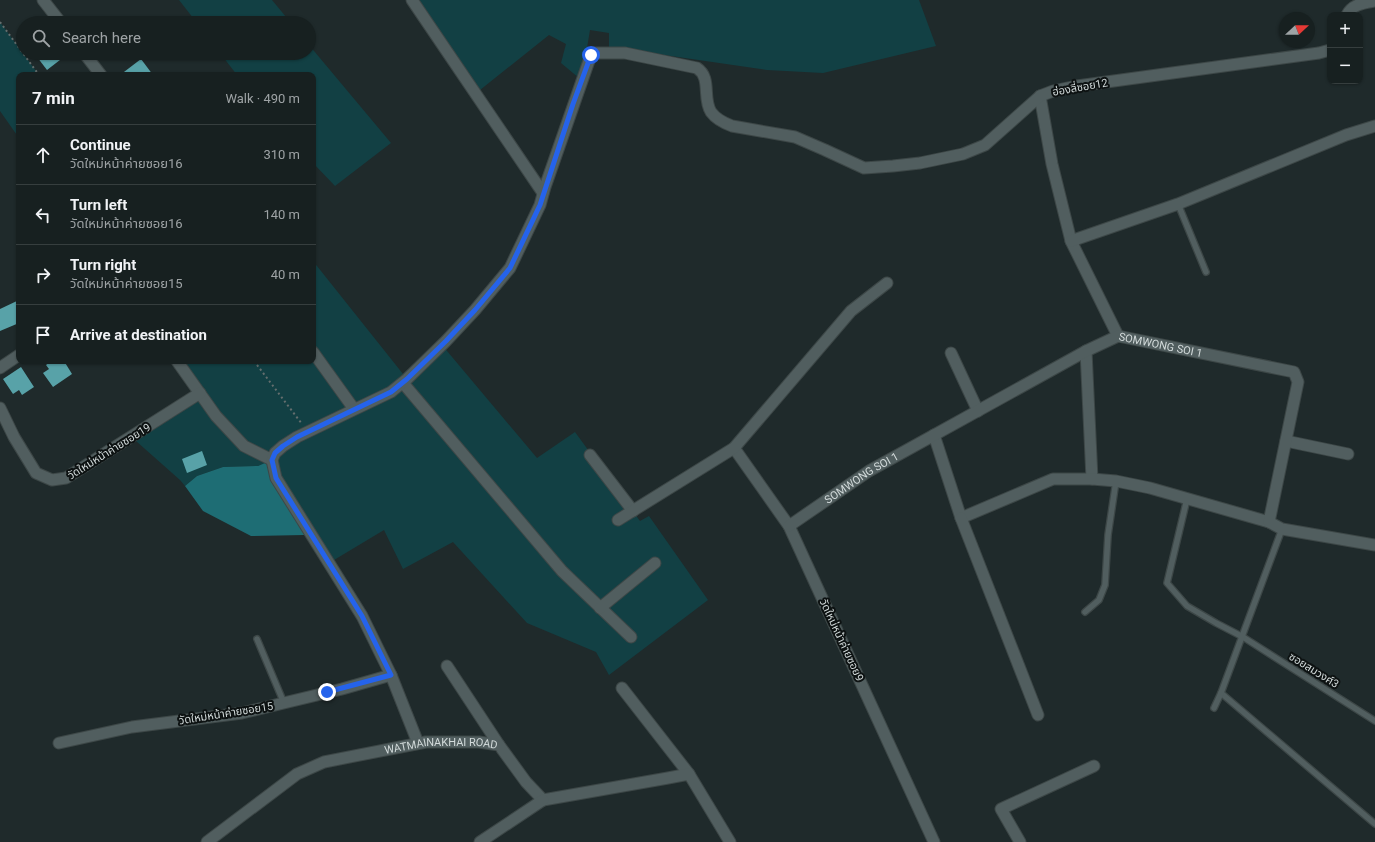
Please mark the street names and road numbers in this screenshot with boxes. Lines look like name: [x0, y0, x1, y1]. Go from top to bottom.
street label: ฮ่องลี่ซอย12: [1051, 74, 1109, 99]
street label: SOMWONG SOI 1: [1118, 330, 1204, 360]
street label: วัดใหม่หน้าค่ายซอย19: [65, 421, 153, 482]
street label: SOMWONG SOI 1: [822, 450, 901, 507]
street label: วัดใหม่หน้าค่ายซอย9: [817, 597, 866, 683]
street label: ซอยสมวงศ์3: [1286, 650, 1341, 691]
street label: วัดใหม่หน้าค่ายซอย15: [178, 700, 274, 727]
street label: WATMAINAKHAI ROAD: [383, 736, 498, 757]

